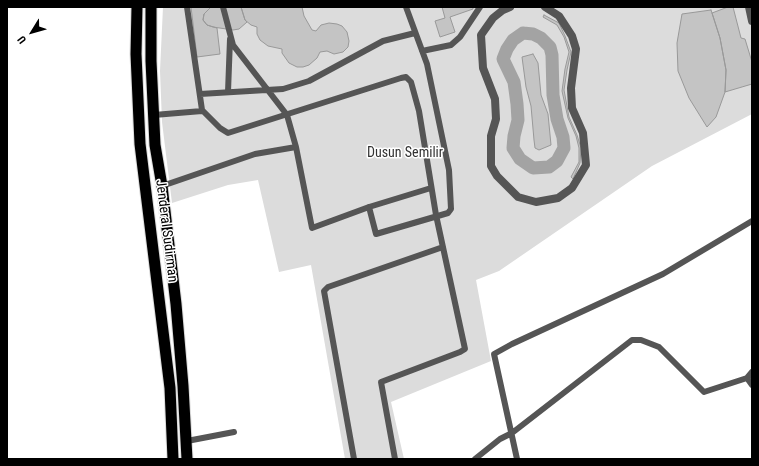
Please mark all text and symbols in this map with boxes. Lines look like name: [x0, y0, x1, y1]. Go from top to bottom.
north arrow: [12, 12, 52, 52]
text: U: [15, 33, 29, 46]
park label: Dusun Semilir: [367, 145, 443, 161]
street label: Jenderal Sudirman: [151, 179, 181, 283]

